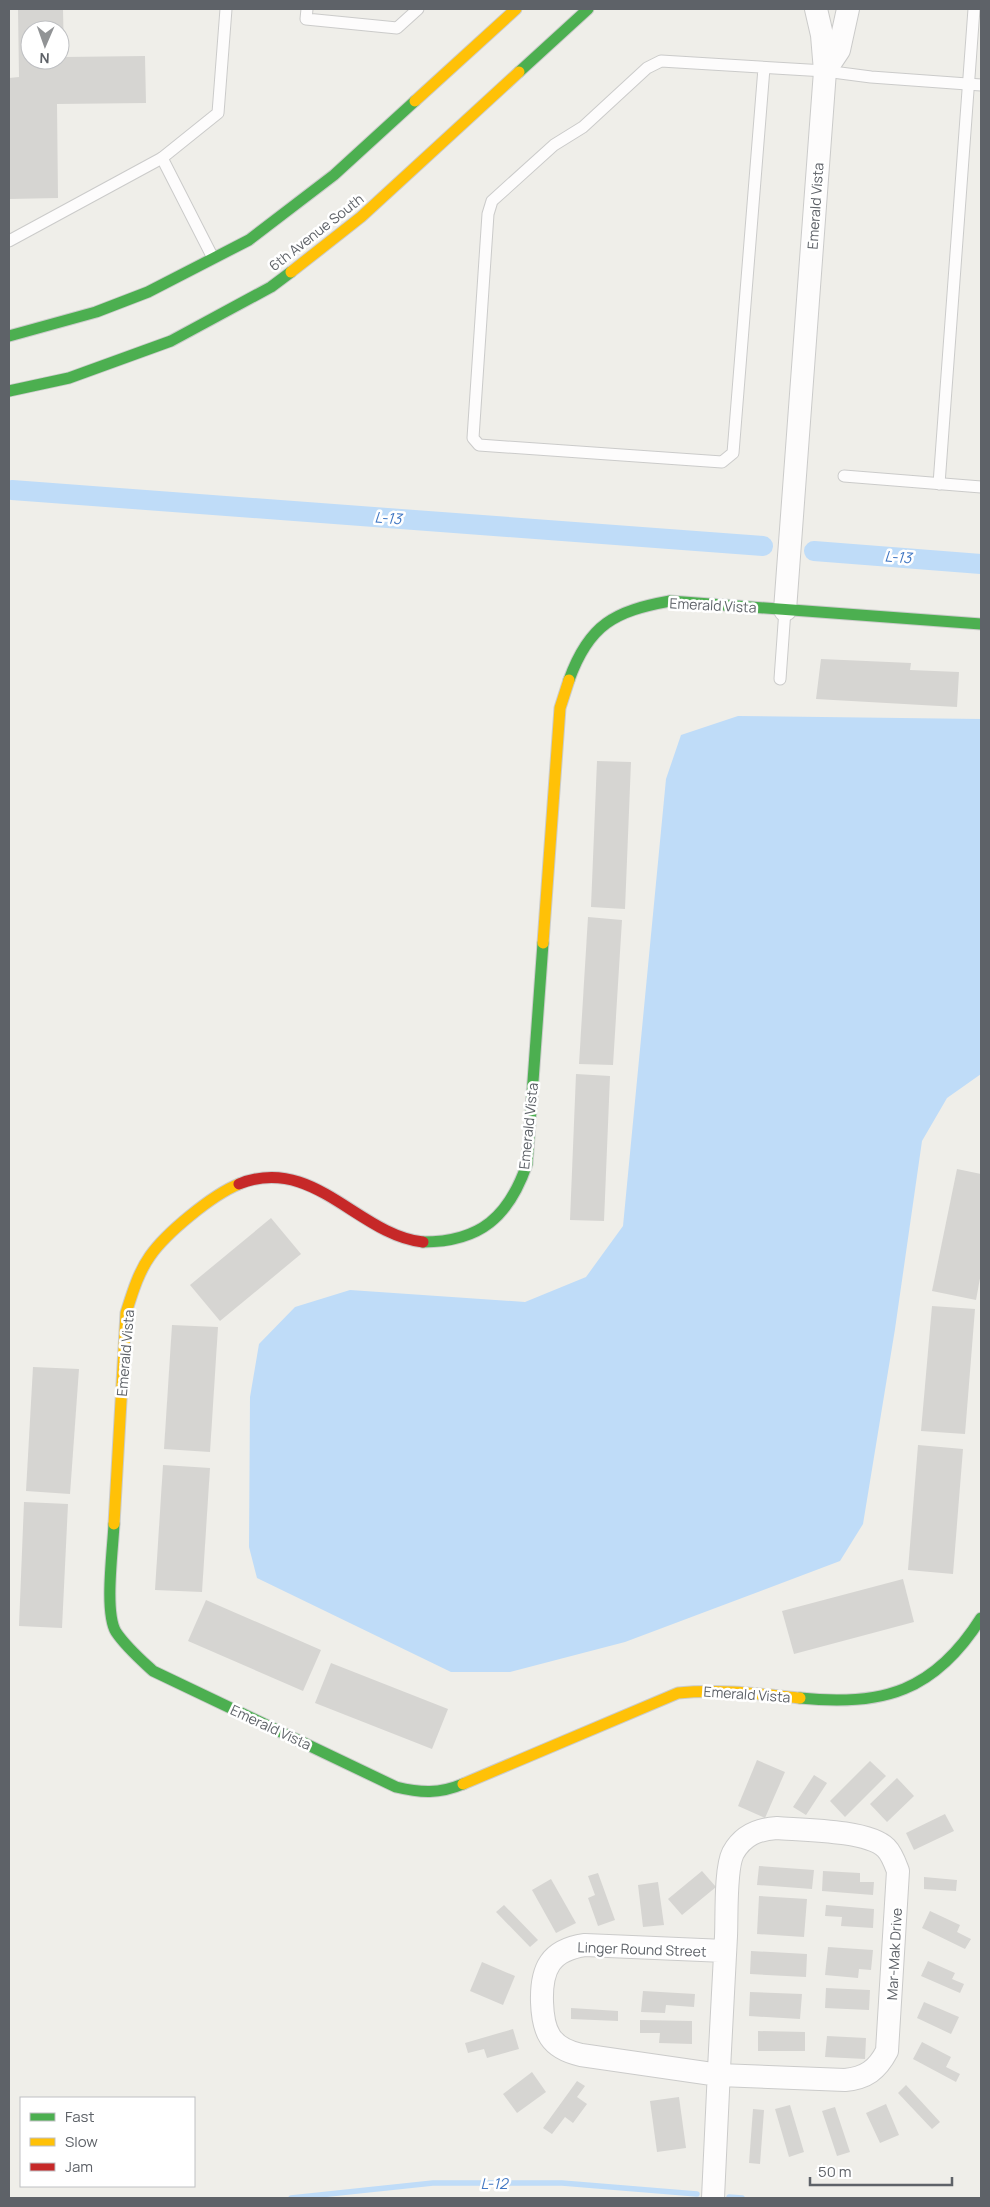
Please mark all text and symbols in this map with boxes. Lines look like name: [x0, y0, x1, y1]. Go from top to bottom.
north arrow: [20, 20, 70, 70]
text: N: [39, 49, 50, 68]
street label: Emerald Vista: [802, 162, 828, 250]
street label: 6th Avenue South: [265, 189, 367, 275]
water label: L-13: [374, 507, 404, 530]
water label: L-13: [884, 546, 914, 569]
street label: Emerald Vista: [669, 593, 757, 617]
street label: Emerald Vista: [514, 1082, 542, 1170]
street label: Emerald Vista: [112, 1309, 138, 1397]
street label: Emerald Vista: [703, 1681, 791, 1707]
street label: Emerald Vista: [228, 1700, 314, 1754]
street label: Mar-Mak Drive: [882, 1907, 906, 2001]
street label: Linger Round Street: [577, 1937, 707, 1961]
legend: [20, 2097, 195, 2187]
text: Fast: [65, 2106, 94, 2127]
text: Slow: [65, 2131, 98, 2152]
scale bar: [810, 2154, 952, 2186]
text: Jam: [65, 2156, 93, 2177]
text: 50 m: [818, 2161, 852, 2182]
water label: L-12: [480, 2173, 509, 2194]

